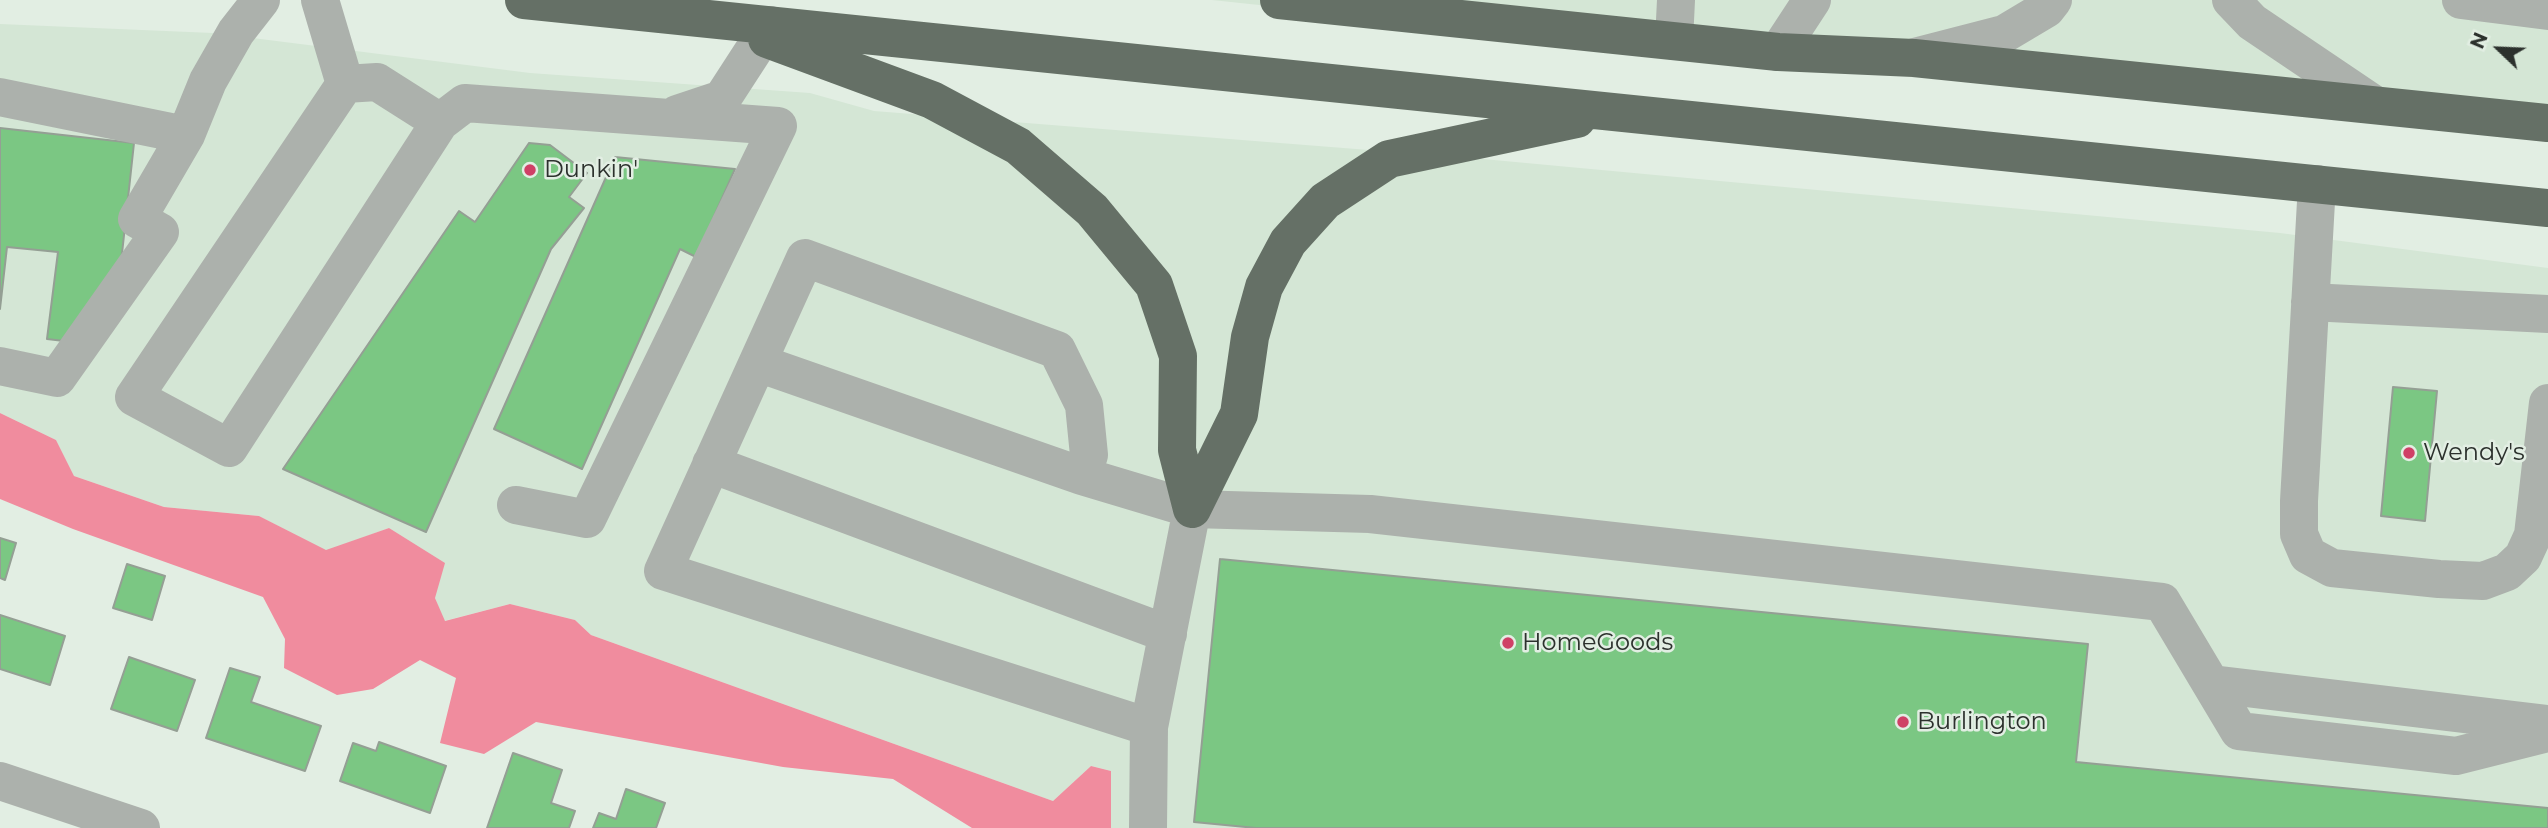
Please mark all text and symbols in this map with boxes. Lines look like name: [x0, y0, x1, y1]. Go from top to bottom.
north arrow: [2464, 14, 2534, 84]
text: N: [2466, 29, 2493, 52]
place label: Dunkin': [544, 156, 638, 184]
marker: Dunkin': [522, 162, 538, 178]
place label: Wendy's: [2423, 439, 2525, 467]
marker: Wendy's: [2401, 445, 2417, 461]
place label: HomeGoods: [1522, 629, 1673, 657]
marker: HomeGoods: [1500, 635, 1516, 651]
place label: Burlington: [1917, 708, 2047, 736]
marker: Burlington: [1895, 714, 1911, 730]

